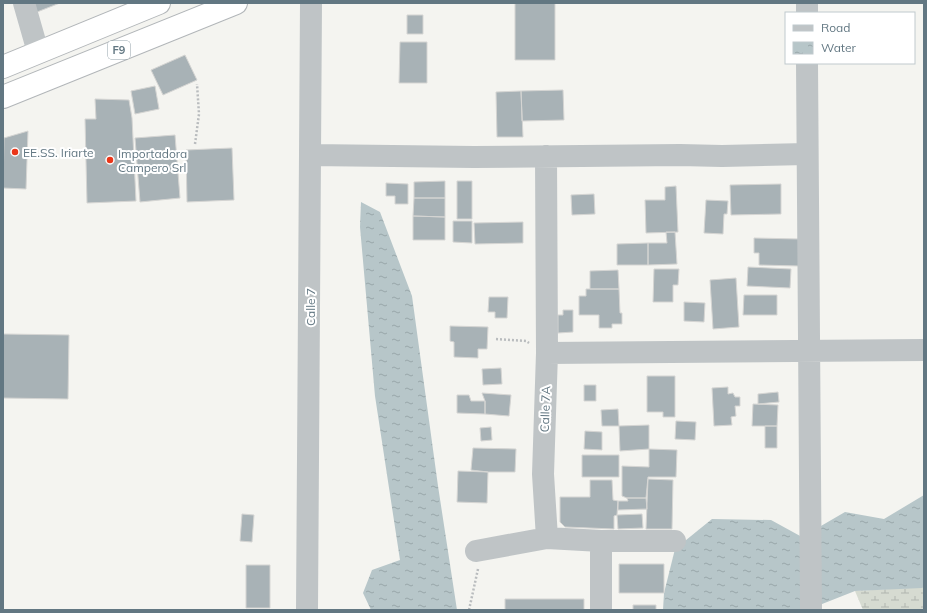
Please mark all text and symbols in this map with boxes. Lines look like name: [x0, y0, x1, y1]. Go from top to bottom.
legend: [785, 12, 915, 64]
text: Road: [821, 20, 850, 35]
text: Water: [821, 40, 857, 55]
road number: F9: [108, 41, 130, 59]
place label: EE.SS. Iriarte: [23, 145, 94, 160]
place label: Importadora Campero Srl: [118, 146, 187, 175]
marker: EE.SS. Iriarte: [10, 147, 20, 157]
marker: Importadora Campero Srl: [105, 155, 115, 165]
street label: Calle 7: [303, 288, 318, 326]
street label: Calle 7A: [537, 385, 553, 433]

